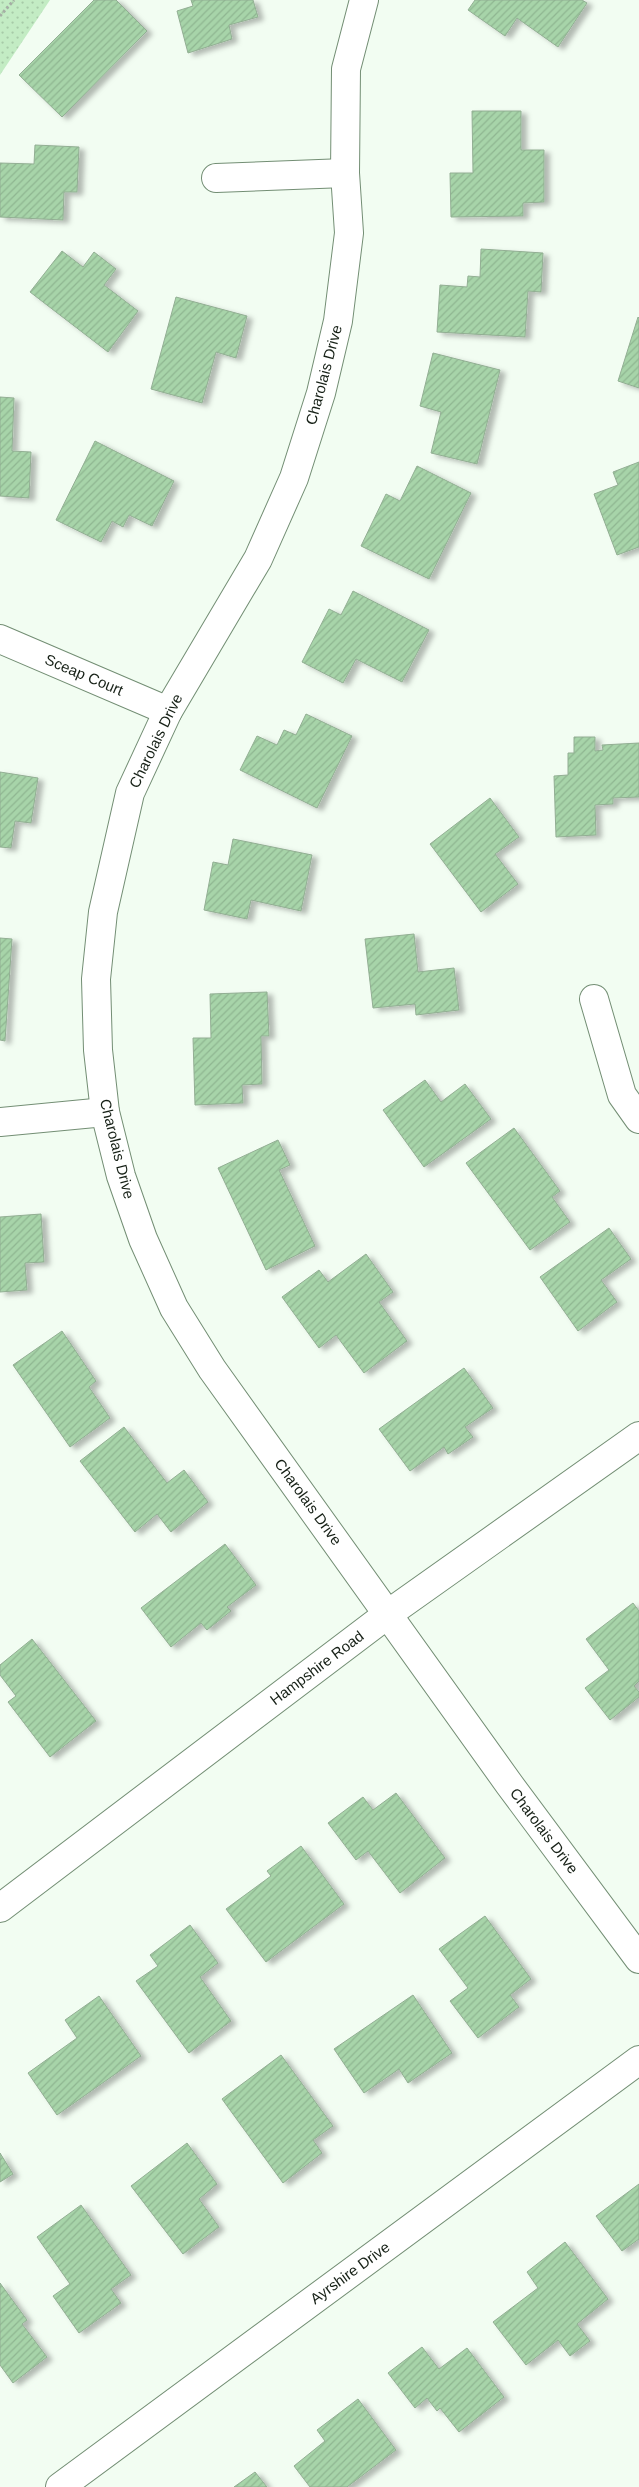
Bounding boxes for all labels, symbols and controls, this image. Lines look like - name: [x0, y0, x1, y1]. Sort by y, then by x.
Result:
- street label: Charolais Drive: [302, 323, 345, 427]
- street label: Sceap Court: [42, 650, 127, 699]
- street label: Charolais Drive: [125, 691, 186, 791]
- street label: Charolais Drive: [97, 1097, 138, 1201]
- street label: Charolais Drive: [271, 1455, 345, 1548]
- street label: Hampshire Road: [267, 1627, 367, 1708]
- street label: Charolais Drive: [507, 1785, 582, 1877]
- street label: Ayrshire Drive: [307, 2238, 393, 2307]

